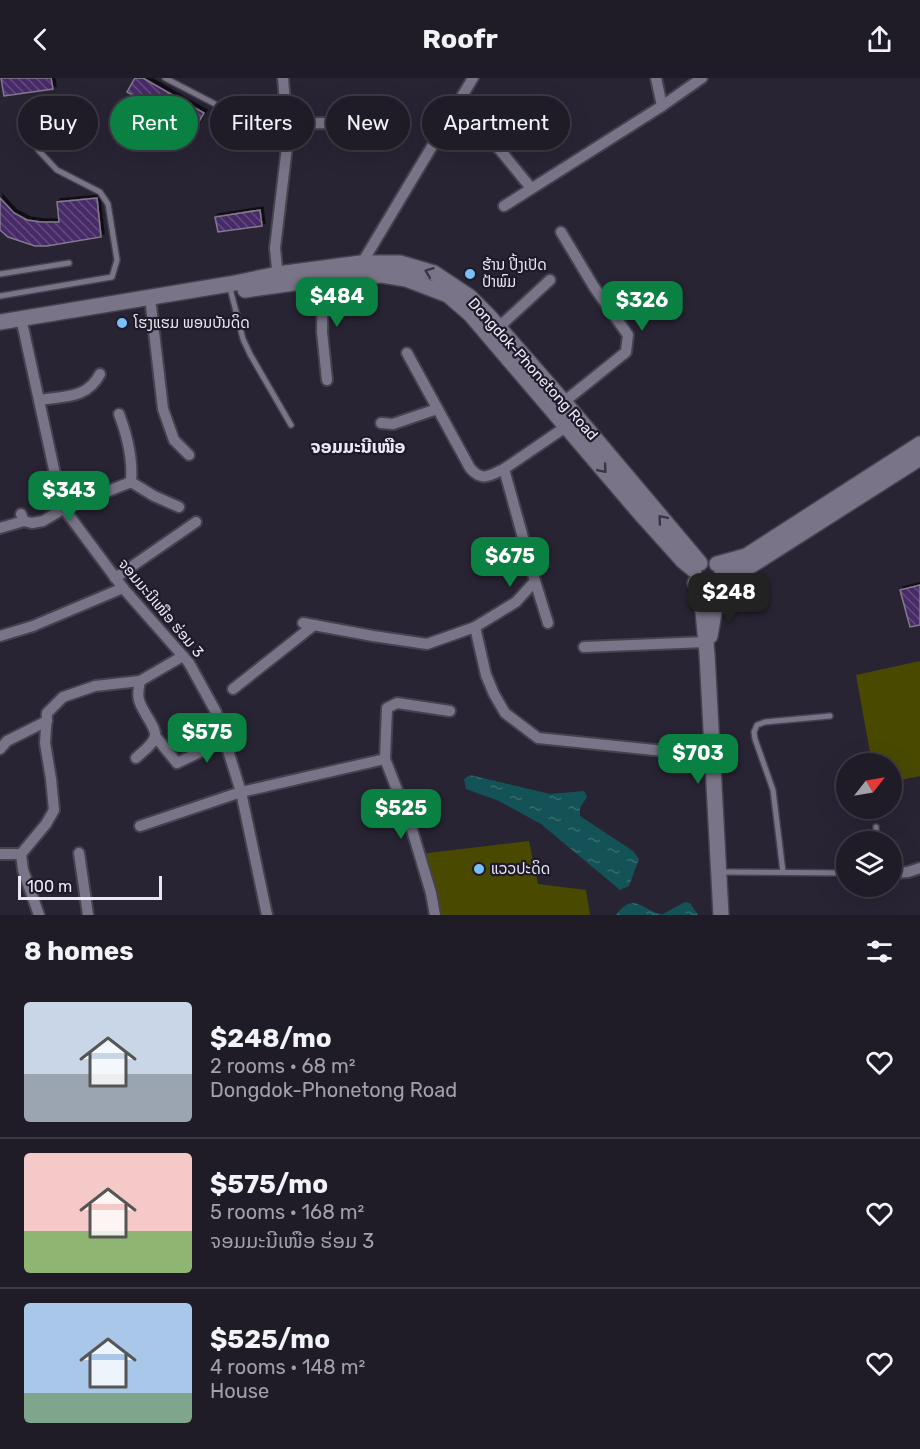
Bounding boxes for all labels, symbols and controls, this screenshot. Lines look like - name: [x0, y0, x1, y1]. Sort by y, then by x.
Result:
- icon: back: [24, 23, 57, 56]
- text: Roofr: [422, 23, 498, 55]
- icon: share: [863, 23, 896, 56]
- chip: Buy: [18, 96, 98, 150]
- chip: Rent: [110, 96, 198, 150]
- chip: Filters: [210, 96, 314, 150]
- chip: New: [326, 96, 410, 150]
- chip: Apartment: [422, 96, 570, 150]
- place label: ຮ້ານ ປີ້ງເປັດ ປ້າພົມ: [482, 253, 547, 291]
- one-way arrow: [424, 267, 435, 279]
- marker: ຮ້ານ ປີ້ງເປັດ ປ້າພົມ: [463, 267, 477, 281]
- pin: $484: [301, 277, 373, 328]
- pin: $326: [606, 281, 678, 332]
- text: $484: [310, 284, 364, 308]
- text: $326: [616, 288, 668, 312]
- street label: Dongdok-Phonetong Road: [464, 294, 602, 444]
- place label: ໂຮງແຮມ ພອນບັນດິດ: [133, 314, 250, 332]
- marker: ໂຮງແຮມ ພອນບັນດິດ: [115, 316, 129, 330]
- district label: ຈອມມະນີເໜືອ: [310, 436, 406, 458]
- one-way arrow: [595, 462, 606, 473]
- pin: $343: [33, 471, 105, 522]
- text: $343: [42, 478, 96, 502]
- one-way arrow: [658, 515, 669, 526]
- pin: $675: [474, 537, 546, 588]
- text: $675: [485, 544, 535, 568]
- street label: ຈອມມະນີເໜືອ ຮ່ອມ 3: [115, 555, 207, 661]
- pin: $248: [693, 573, 765, 624]
- text: $248: [702, 580, 756, 604]
- pin: $575: [171, 713, 243, 764]
- text: $575: [182, 720, 232, 744]
- pin: $703: [662, 734, 734, 785]
- text: $703: [672, 741, 724, 765]
- north arrow: [836, 753, 902, 819]
- map controls: [836, 753, 902, 897]
- pin: $525: [365, 789, 437, 840]
- text: $525: [375, 796, 427, 820]
- button: layers: [836, 831, 902, 897]
- place label: ແວວປະດິດ: [491, 860, 550, 878]
- marker: ແວວປະດິດ: [472, 862, 486, 876]
- scale bar: [18, 873, 162, 900]
- text: 100 m: [27, 877, 72, 896]
- icon: filters: [863, 935, 896, 968]
- text: 8 homes: [24, 936, 134, 967]
- text: $248/mo: [210, 1023, 332, 1054]
- icon: home: [72, 1026, 144, 1098]
- icon: heart: [863, 1046, 896, 1079]
- text: 2 rooms · 68 m²: [210, 1054, 356, 1078]
- text: Dongdok-Phonetong Road: [210, 1078, 457, 1102]
- text: $575/mo: [210, 1169, 328, 1200]
- icon: home: [72, 1177, 144, 1249]
- icon: heart: [863, 1197, 896, 1230]
- text: 5 rooms · 168 m²: [210, 1200, 364, 1224]
- text: ຈອມມະນີເໜືອ ຮ່ອມ 3: [210, 1229, 374, 1253]
- text: $525/mo: [210, 1324, 330, 1355]
- icon: home: [72, 1327, 144, 1399]
- icon: heart: [863, 1347, 896, 1380]
- text: 4 rooms · 148 m²: [210, 1355, 365, 1379]
- text: House: [210, 1379, 269, 1403]

